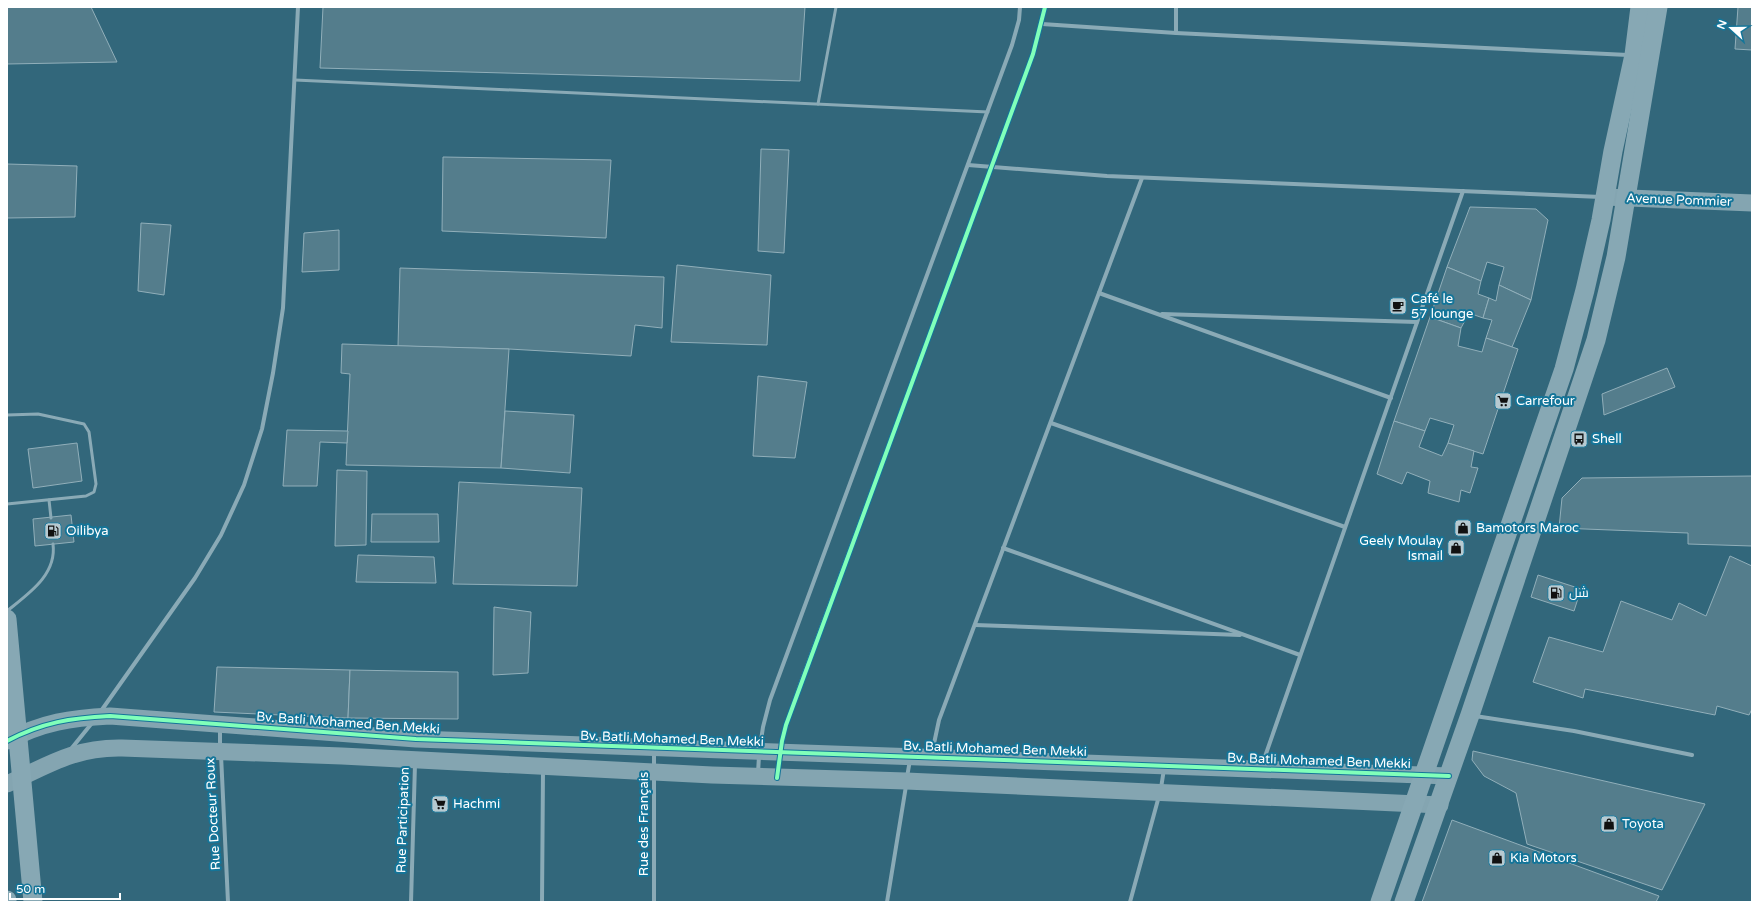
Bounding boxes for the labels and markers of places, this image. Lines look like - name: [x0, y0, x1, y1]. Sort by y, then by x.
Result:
- place label: Café le 57 lounge: [1411, 291, 1473, 322]
- cafe icon: Café le 57 lounge: [1388, 296, 1408, 316]
- supermarket icon: Carrefour: [1493, 391, 1513, 411]
- place label: Carrefour: [1516, 393, 1575, 409]
- bus stop icon: Shell: [1569, 429, 1589, 449]
- place label: Shell: [1592, 431, 1622, 447]
- shop icon: Bamotors Maroc: [1453, 518, 1473, 538]
- place label: Bamotors Maroc: [1476, 520, 1579, 536]
- fuel station icon: Oilibya: [43, 521, 63, 541]
- place label: Oilibya: [66, 523, 108, 539]
- place label: Geely Moulay Ismail: [1359, 533, 1443, 564]
- shop icon: Geely Moulay Ismail: [1446, 538, 1466, 558]
- fuel station icon: شل: [1546, 583, 1566, 603]
- place label: شل: [1569, 585, 1589, 601]
- supermarket icon: Hachmi: [430, 794, 450, 814]
- place label: Hachmi: [453, 796, 500, 812]
- shop icon: Toyota: [1599, 814, 1619, 834]
- place label: Toyota: [1622, 816, 1664, 832]
- shop icon: Kia Motors: [1487, 848, 1507, 868]
- place label: Kia Motors: [1510, 850, 1577, 866]

